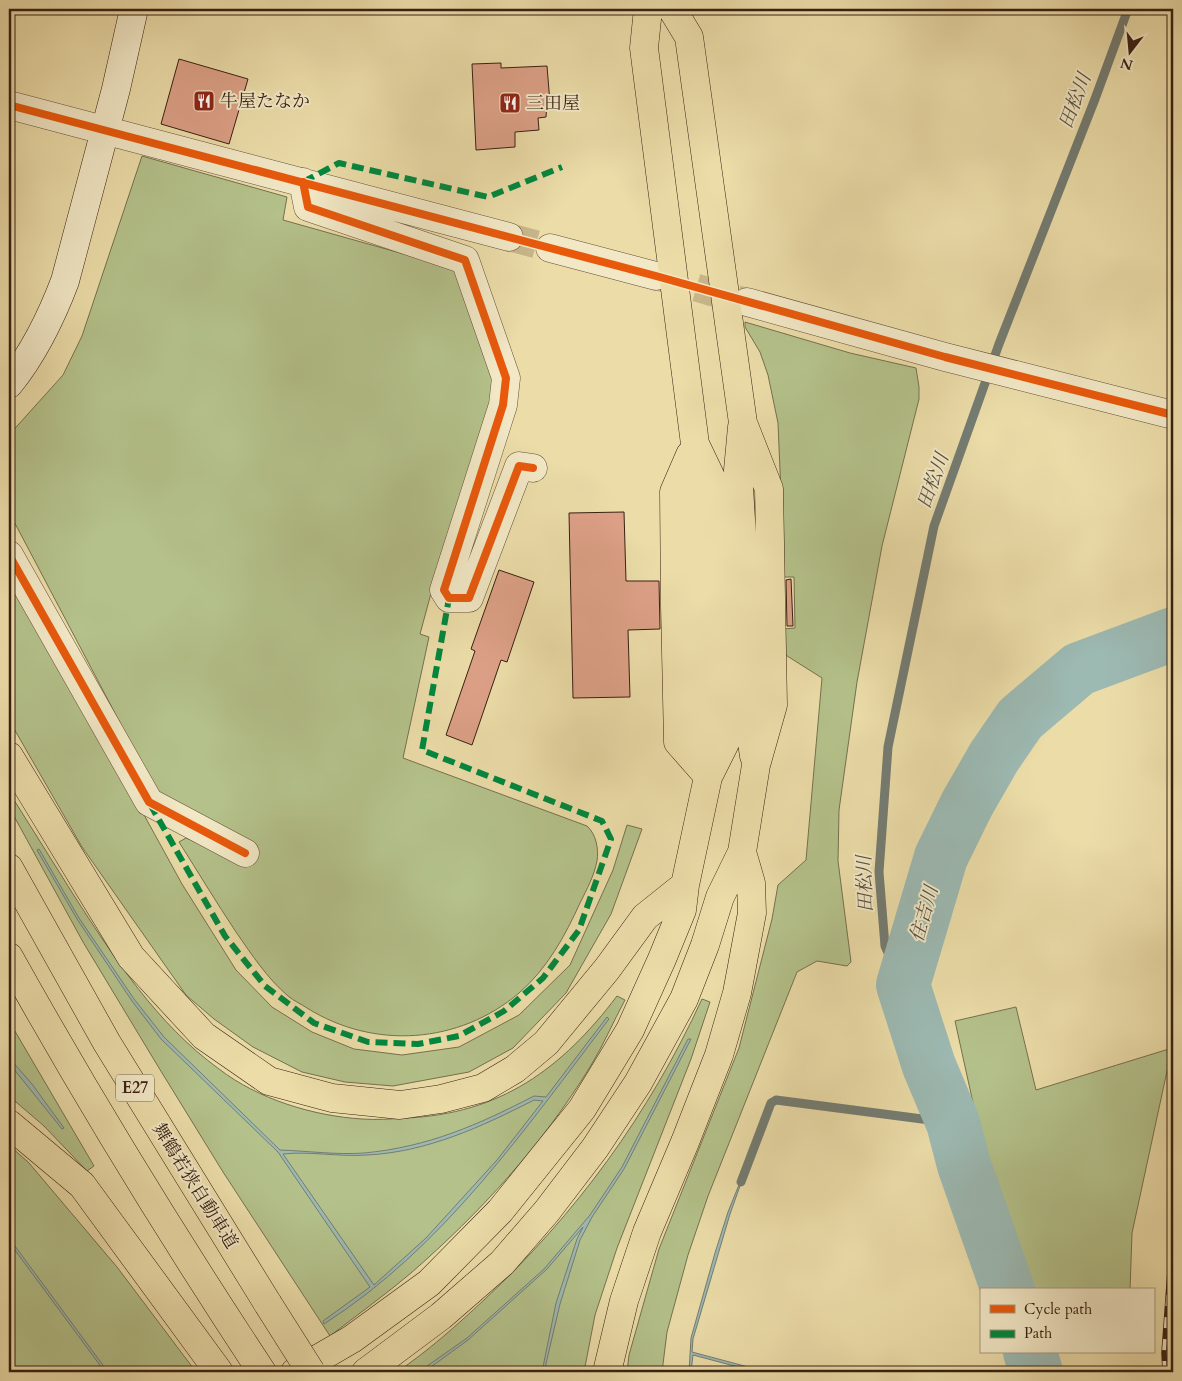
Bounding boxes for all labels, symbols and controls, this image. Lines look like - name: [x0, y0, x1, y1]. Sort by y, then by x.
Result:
- north arrow: [1104, 28, 1154, 78]
- text: N: [1118, 53, 1135, 75]
- water label: 田松川: [1053, 68, 1098, 132]
- restaurant icon: 牛屋たなか: [192, 89, 216, 113]
- place label: 牛屋たなか: [220, 89, 310, 114]
- restaurant icon: 三田屋: [498, 91, 522, 115]
- place label: 三田屋: [526, 91, 580, 116]
- water label: 田松川: [911, 448, 956, 512]
- water label: 田松川: [851, 853, 879, 913]
- water label: 住吉川: [904, 881, 945, 945]
- road number: E27: [116, 1074, 154, 1102]
- street label: 舞鶴若狭自動車道: [146, 1118, 244, 1254]
- legend: [980, 1288, 1154, 1354]
- text: Cycle path: [1024, 1299, 1093, 1319]
- text: Path: [1024, 1323, 1053, 1343]

